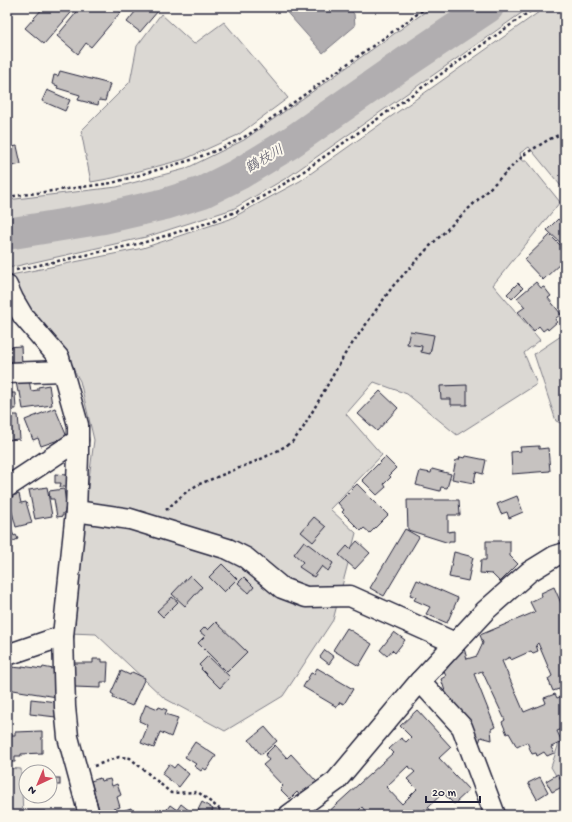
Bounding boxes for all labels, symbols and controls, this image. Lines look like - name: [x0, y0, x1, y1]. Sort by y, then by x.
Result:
- water label: 鶴枝川: [242, 141, 288, 178]
- north arrow: [18, 764, 58, 804]
- scale bar: [426, 778, 480, 804]
- text: N: [26, 783, 39, 797]
- text: 20 m: [432, 787, 457, 801]

